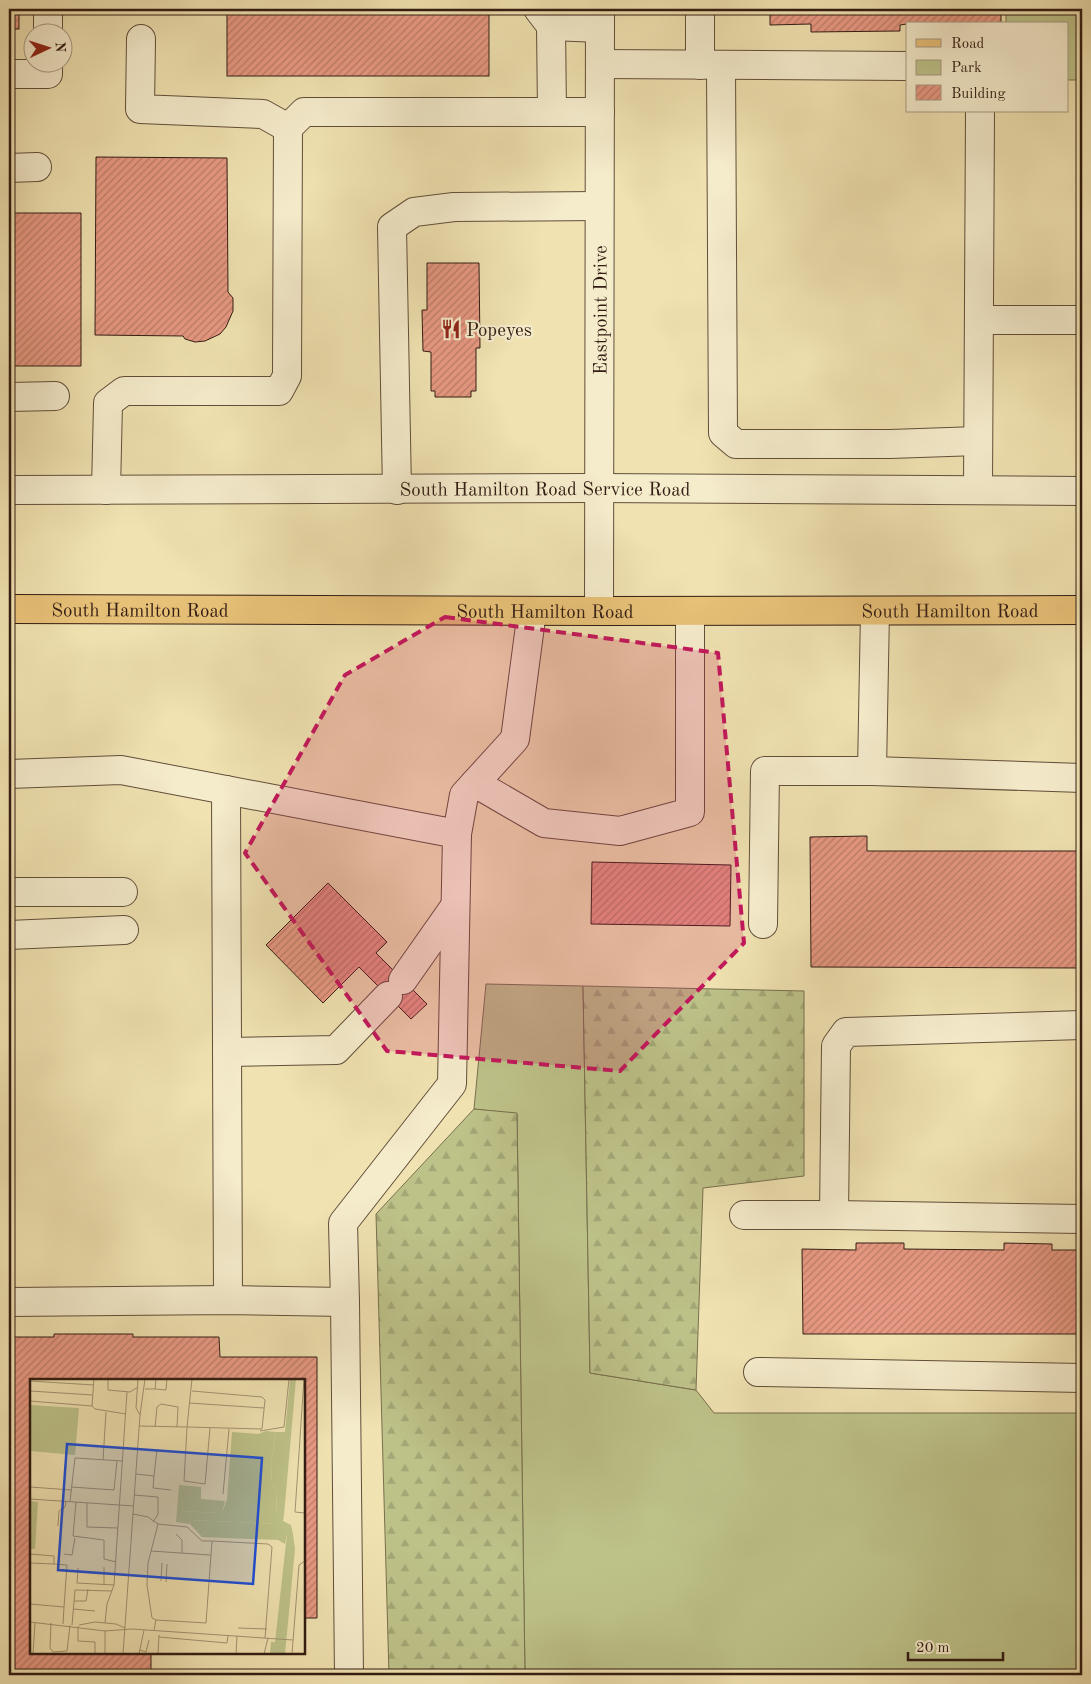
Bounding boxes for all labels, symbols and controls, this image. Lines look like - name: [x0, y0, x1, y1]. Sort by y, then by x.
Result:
- north arrow: [22, 22, 72, 72]
- legend: [906, 22, 1068, 112]
- text: Road: [951, 37, 985, 52]
- text: N: [53, 41, 67, 53]
- text: Park: [951, 61, 982, 76]
- text: Building: [951, 87, 1006, 102]
- street label: Eastpoint Drive: [592, 245, 612, 375]
- restaurant icon: Popeyes: [440, 318, 462, 340]
- place label: Popeyes: [466, 322, 532, 341]
- street label: South Hamilton Road Service Road: [399, 481, 691, 501]
- street label: South Hamilton Road: [51, 602, 229, 622]
- street label: South Hamilton Road: [861, 603, 1039, 622]
- street label: South Hamilton Road: [456, 604, 634, 623]
- inset map: [30, 1379, 305, 1654]
- scale bar: [908, 1629, 1004, 1661]
- text: 20 m: [916, 1641, 950, 1656]

